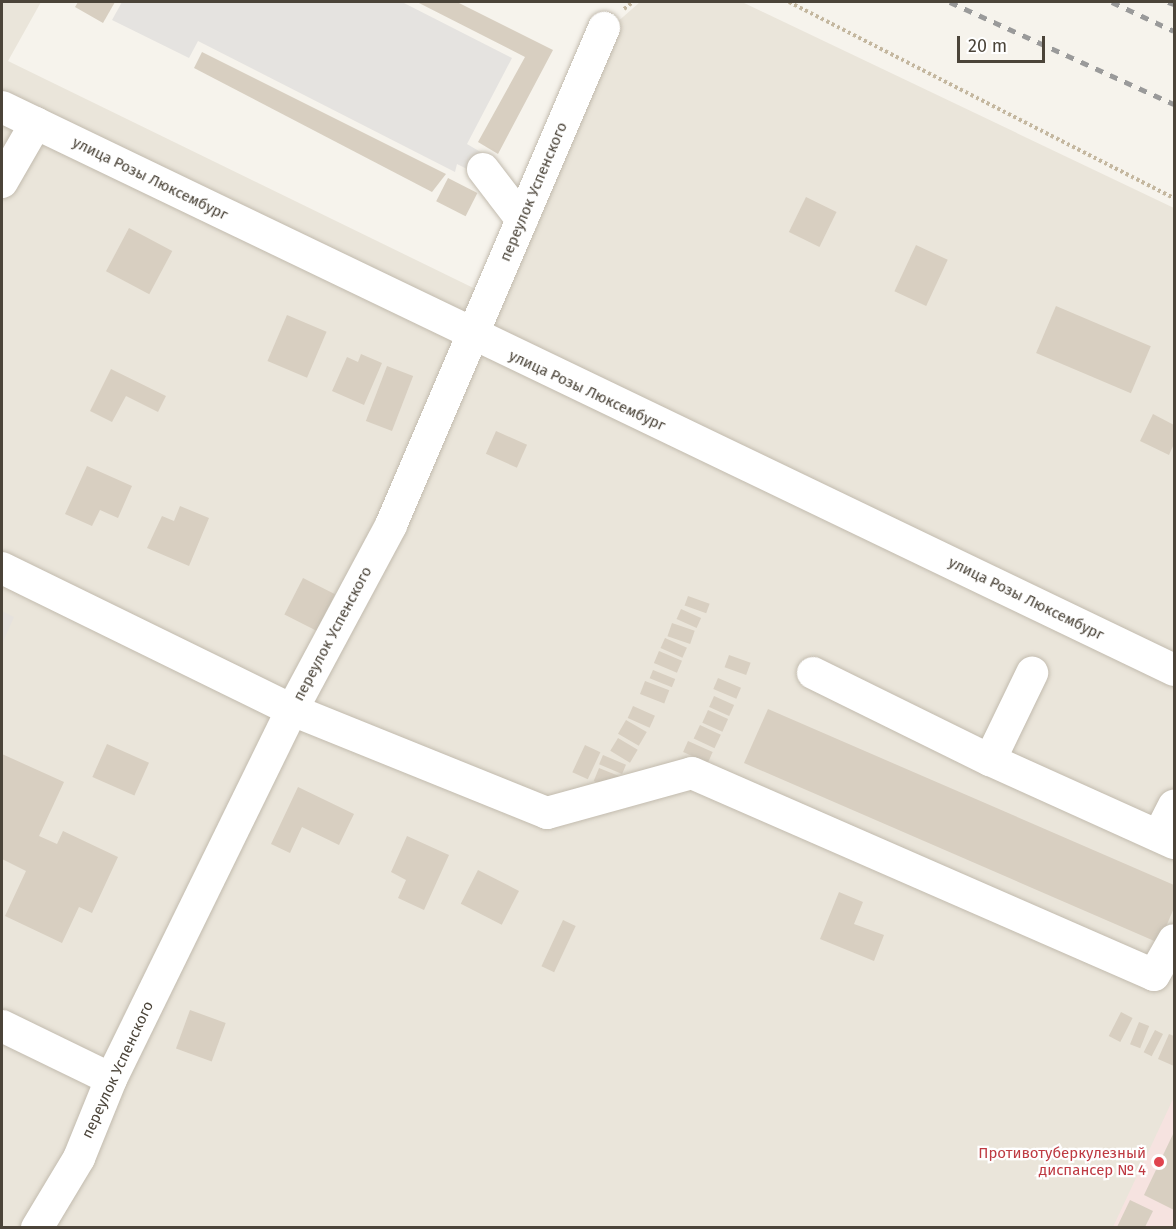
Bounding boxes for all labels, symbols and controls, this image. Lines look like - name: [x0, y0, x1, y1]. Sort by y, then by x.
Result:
- scale bar: [960, 24, 1048, 62]
- text: 20 m: [968, 35, 1007, 57]
- street label: переулок Успенского: [497, 120, 571, 264]
- street label: улица Розы Люксембург: [69, 134, 231, 224]
- street label: улица Розы Люксембург: [506, 347, 668, 435]
- street label: улица Розы Люксембург: [945, 554, 1107, 644]
- street label: переулок Успенского: [290, 564, 376, 704]
- street label: переулок Успенского: [78, 998, 158, 1142]
- place label: Противотуберкулезный диспансер № 4: [978, 1144, 1146, 1179]
- marker: Противотуберкулезный диспансер № 4: [1150, 1153, 1168, 1171]

